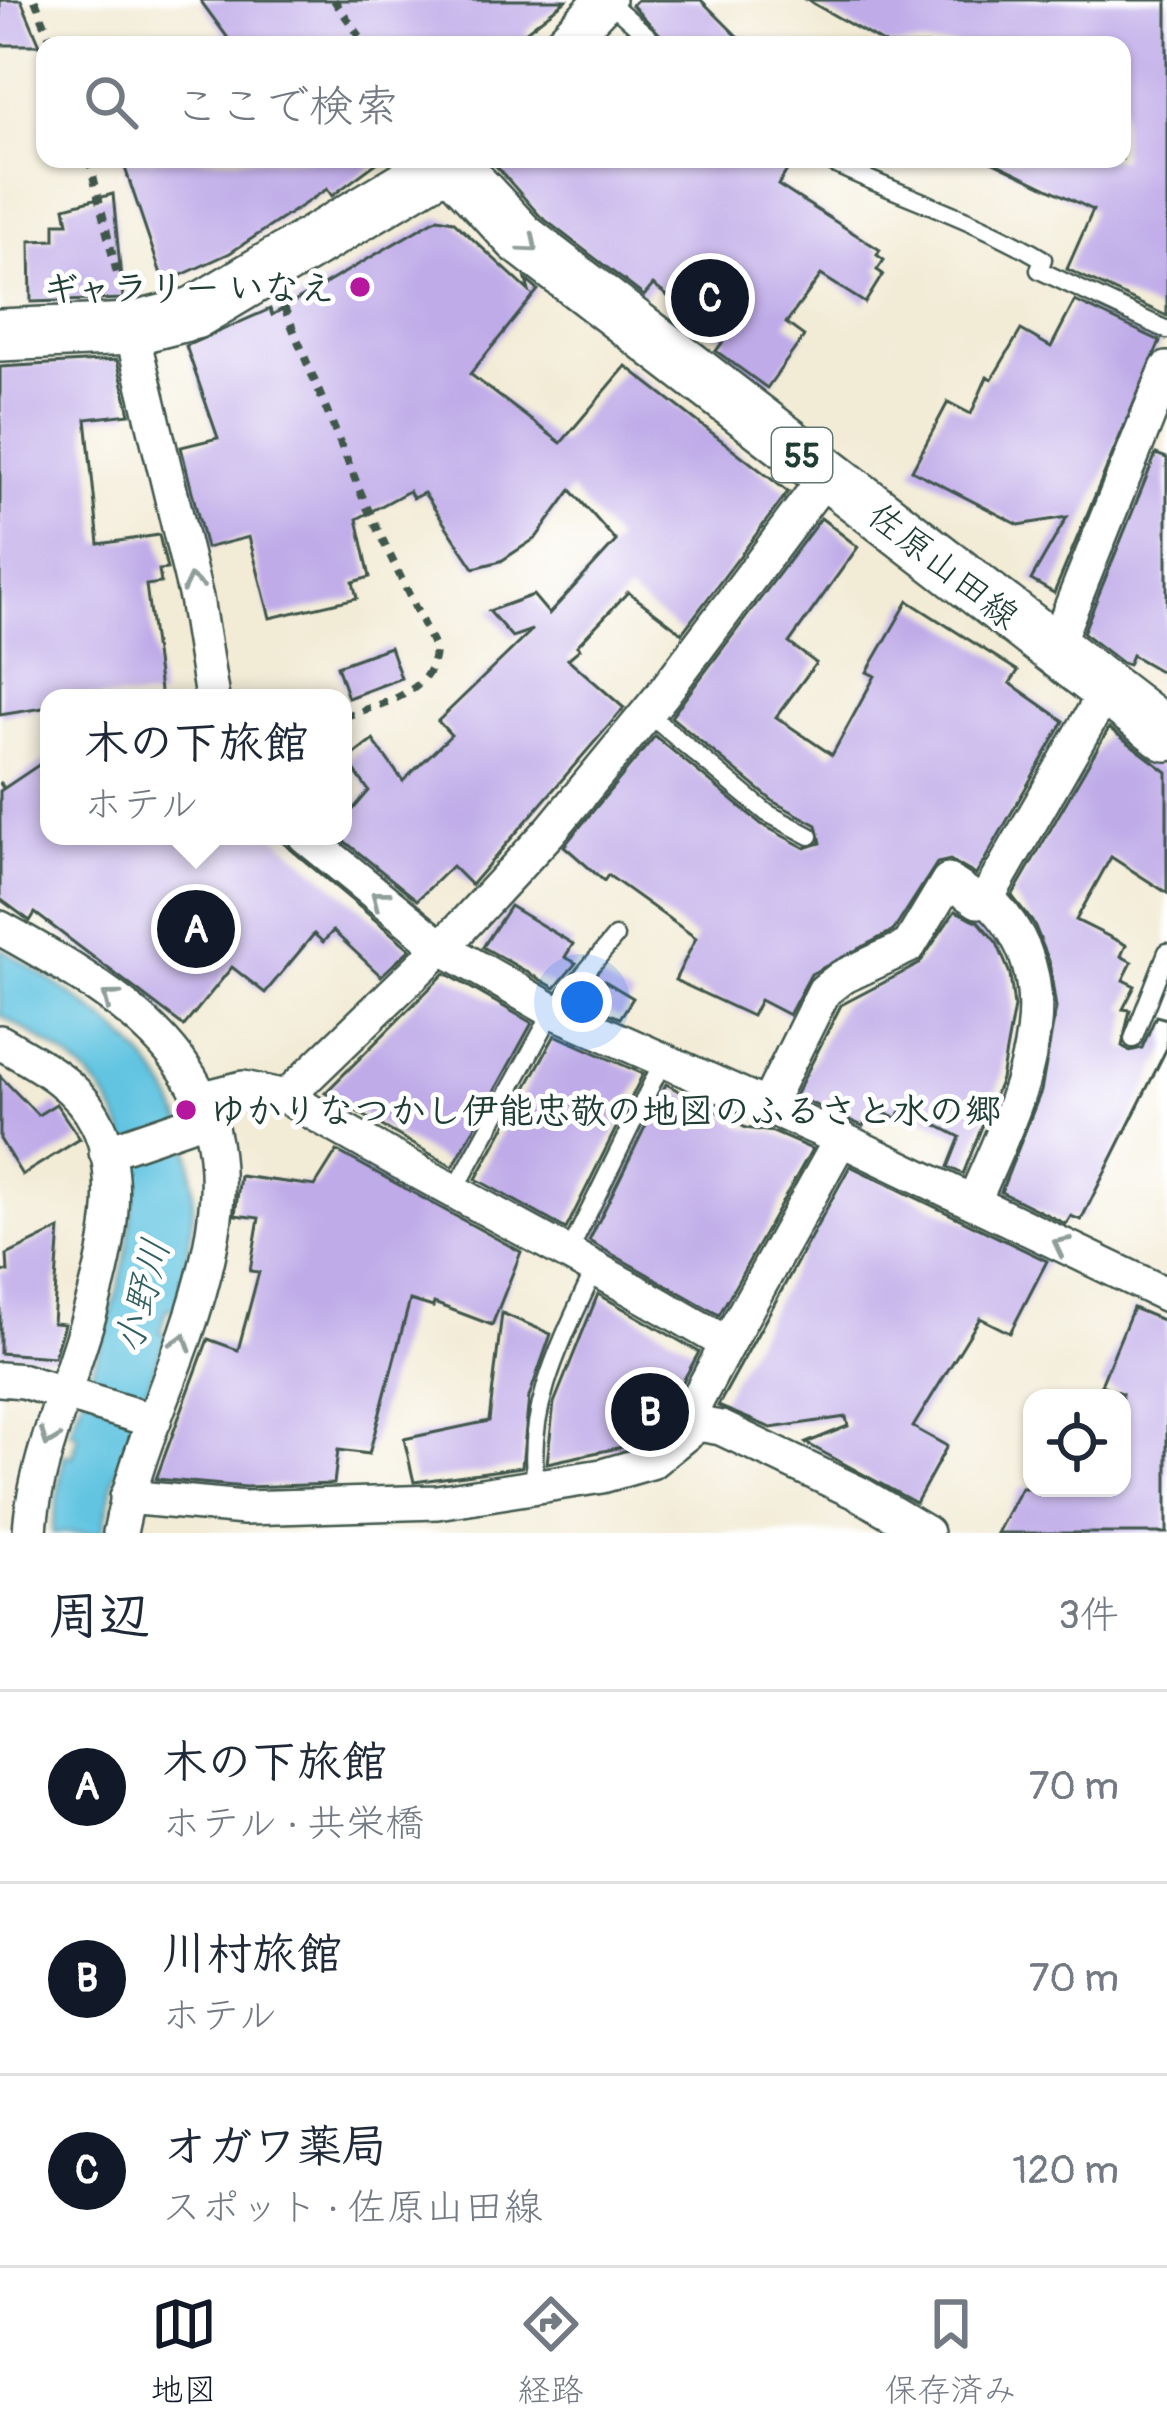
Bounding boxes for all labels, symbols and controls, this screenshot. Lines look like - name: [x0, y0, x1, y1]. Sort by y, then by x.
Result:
- search box: [36, 36, 1131, 168]
- icon: search: [78, 69, 144, 135]
- text: ここで検索: [174, 79, 399, 135]
- one-way arrow: [516, 231, 538, 253]
- pin: C: [671, 253, 749, 343]
- place label: ギャラリー いなえ: [42, 266, 336, 311]
- marker: ギャラリー いなえ: [347, 274, 373, 300]
- road number: 55: [772, 428, 832, 482]
- street label: 佐原山田線: [858, 493, 1028, 639]
- one-way arrow: [181, 573, 206, 593]
- popup: [40, 689, 352, 845]
- text: 木の下旅館: [83, 716, 309, 772]
- text: ホテル: [83, 780, 199, 829]
- pin: A: [157, 884, 235, 974]
- one-way arrow: [371, 891, 393, 912]
- your location: [552, 972, 612, 1032]
- one-way arrow: [102, 991, 124, 1012]
- place label: ゆかりなつかし伊能忠敬の地図のふるさと水の郷: [210, 1089, 1001, 1134]
- marker: ゆかりなつかし伊能忠敬の地図のふるさと水の郷: [173, 1097, 199, 1123]
- water label: 小野川: [104, 1234, 181, 1359]
- one-way arrow: [1052, 1236, 1074, 1259]
- one-way arrow: [168, 1333, 193, 1354]
- pin: B: [611, 1367, 689, 1457]
- map controls: [1023, 1389, 1131, 1497]
- button: locate: [1023, 1389, 1131, 1497]
- one-way arrow: [39, 1426, 64, 1447]
- text: 周辺: [48, 1585, 150, 1649]
- text: 3件: [1058, 1591, 1119, 1640]
- text: 木の下旅館: [162, 1735, 387, 1791]
- text: A: [74, 1762, 100, 1811]
- text: 70 m: [1029, 1762, 1119, 1811]
- text: ホテル · 共栄橋: [162, 1799, 424, 1848]
- text: 川村旅館: [162, 1927, 342, 1983]
- text: B: [76, 1954, 98, 2003]
- text: 70 m: [1029, 1954, 1119, 2003]
- text: ホテル: [162, 1991, 277, 2040]
- text: オガワ薬局: [162, 2119, 387, 2175]
- text: C: [75, 2146, 99, 2195]
- text: 120 m: [1012, 2146, 1119, 2195]
- text: スポット · 佐原山田線: [162, 2183, 543, 2232]
- tab: 地図: [151, 2291, 217, 2411]
- tab: 経路: [518, 2291, 584, 2411]
- tab: 保存済み: [885, 2291, 1017, 2411]

